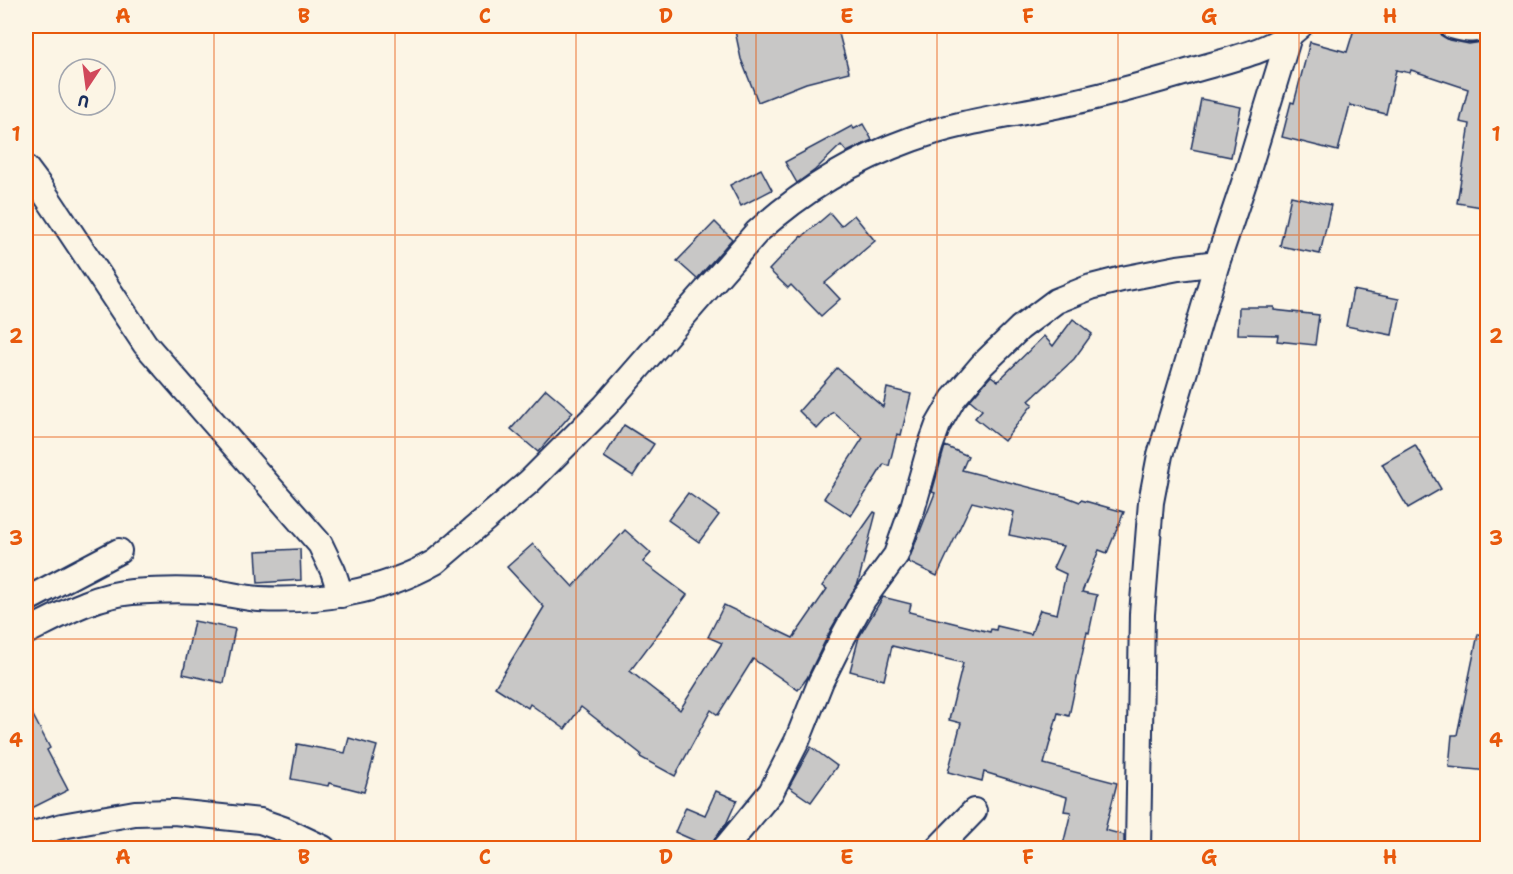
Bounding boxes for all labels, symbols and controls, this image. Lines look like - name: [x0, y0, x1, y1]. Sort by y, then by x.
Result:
- text: A: [115, 3, 131, 29]
- text: B: [298, 3, 310, 29]
- text: C: [479, 3, 491, 29]
- text: D: [659, 3, 673, 29]
- text: E: [840, 3, 854, 29]
- text: F: [1022, 3, 1034, 29]
- text: G: [1201, 3, 1217, 29]
- text: H: [1383, 3, 1397, 29]
- north arrow: [57, 57, 117, 117]
- text: U: [76, 90, 91, 113]
- text: 1: [11, 121, 21, 147]
- text: 1: [1491, 121, 1501, 147]
- text: 2: [9, 323, 23, 349]
- text: 2: [1489, 323, 1503, 349]
- text: 3: [9, 525, 23, 551]
- text: 3: [1489, 525, 1503, 551]
- text: 4: [9, 727, 23, 753]
- text: 4: [1489, 727, 1503, 753]
- text: A: [115, 844, 131, 870]
- text: B: [298, 844, 310, 870]
- text: C: [479, 844, 491, 870]
- text: D: [659, 844, 673, 870]
- text: E: [840, 844, 854, 870]
- text: F: [1022, 844, 1034, 870]
- text: G: [1201, 844, 1217, 870]
- text: H: [1383, 844, 1397, 870]

